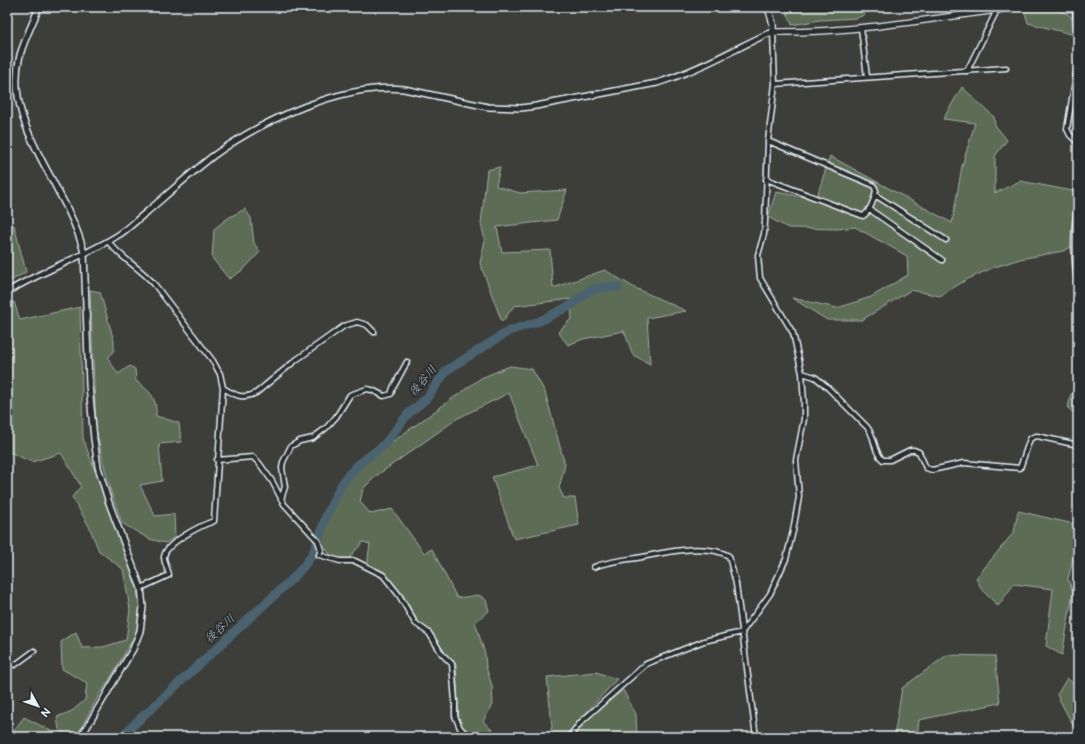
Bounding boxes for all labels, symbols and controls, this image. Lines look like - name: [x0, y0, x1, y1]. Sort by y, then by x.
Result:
- water label: 後谷川: [406, 362, 440, 400]
- water label: 後谷川: [202, 611, 238, 647]
- north arrow: [18, 686, 58, 726]
- text: N: [38, 705, 53, 719]

